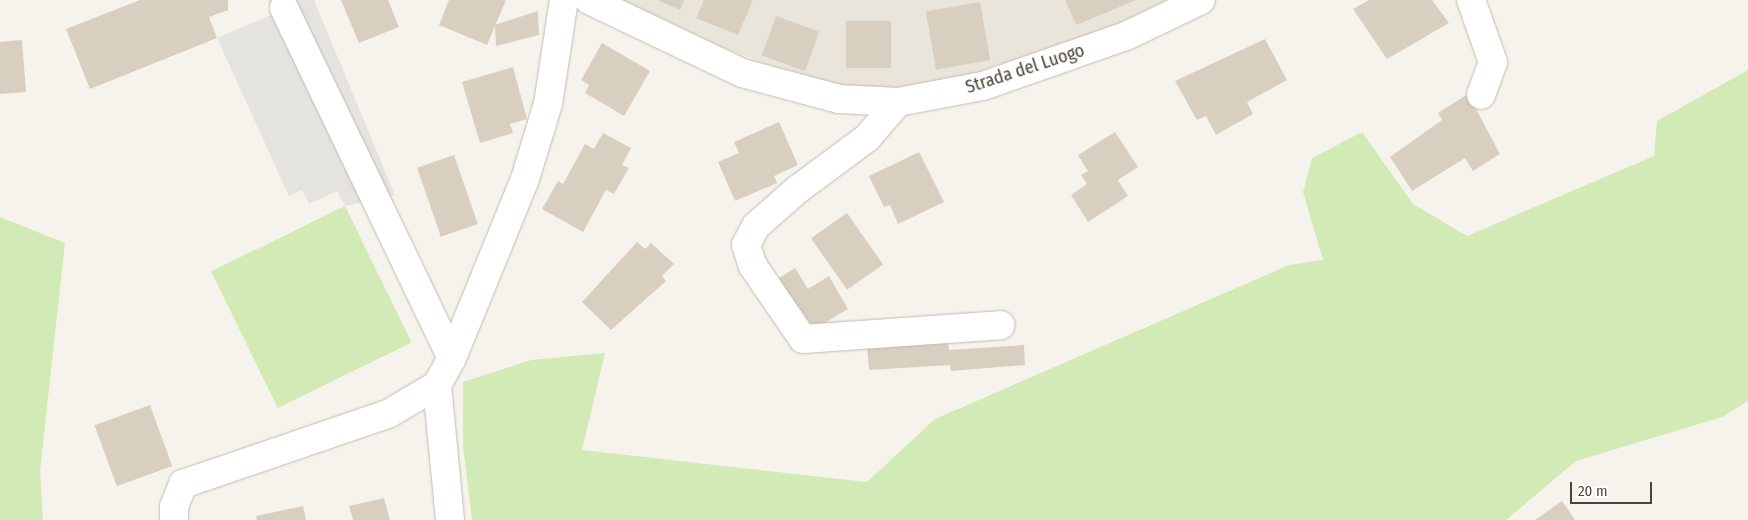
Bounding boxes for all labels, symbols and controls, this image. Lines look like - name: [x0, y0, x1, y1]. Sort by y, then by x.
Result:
- street label: Strada del Luogo: [963, 40, 1087, 98]
- scale bar: [1573, 472, 1656, 504]
- text: 20 m: [1578, 482, 1608, 500]

